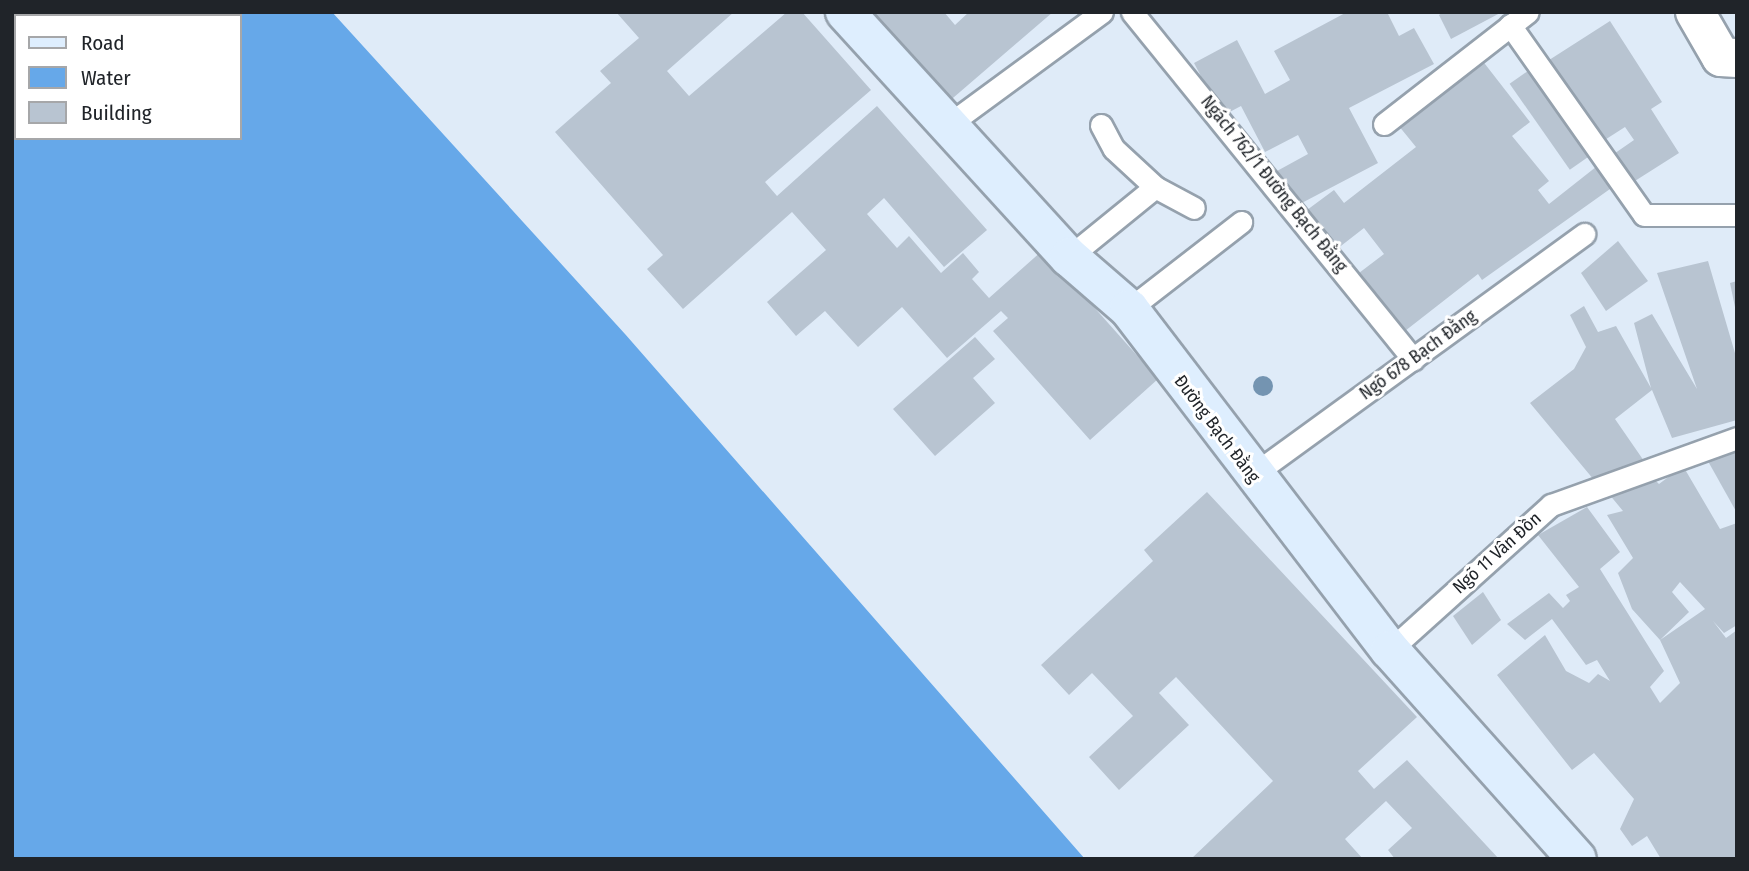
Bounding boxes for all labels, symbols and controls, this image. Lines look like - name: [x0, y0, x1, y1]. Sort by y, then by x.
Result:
- legend: [14, 14, 242, 140]
- text: Road: [81, 30, 125, 56]
- text: Water: [81, 65, 131, 91]
- street label: Ngách 762/1 Đường Bạch Đằng: [1196, 91, 1352, 277]
- text: Building: [81, 100, 152, 126]
- street label: Ngõ 678 Bạch Đằng: [1355, 305, 1481, 405]
- street label: Đường Bạch Đằng: [1169, 371, 1265, 487]
- street label: Ngõ 11 Vân Đồn: [1448, 508, 1546, 598]

